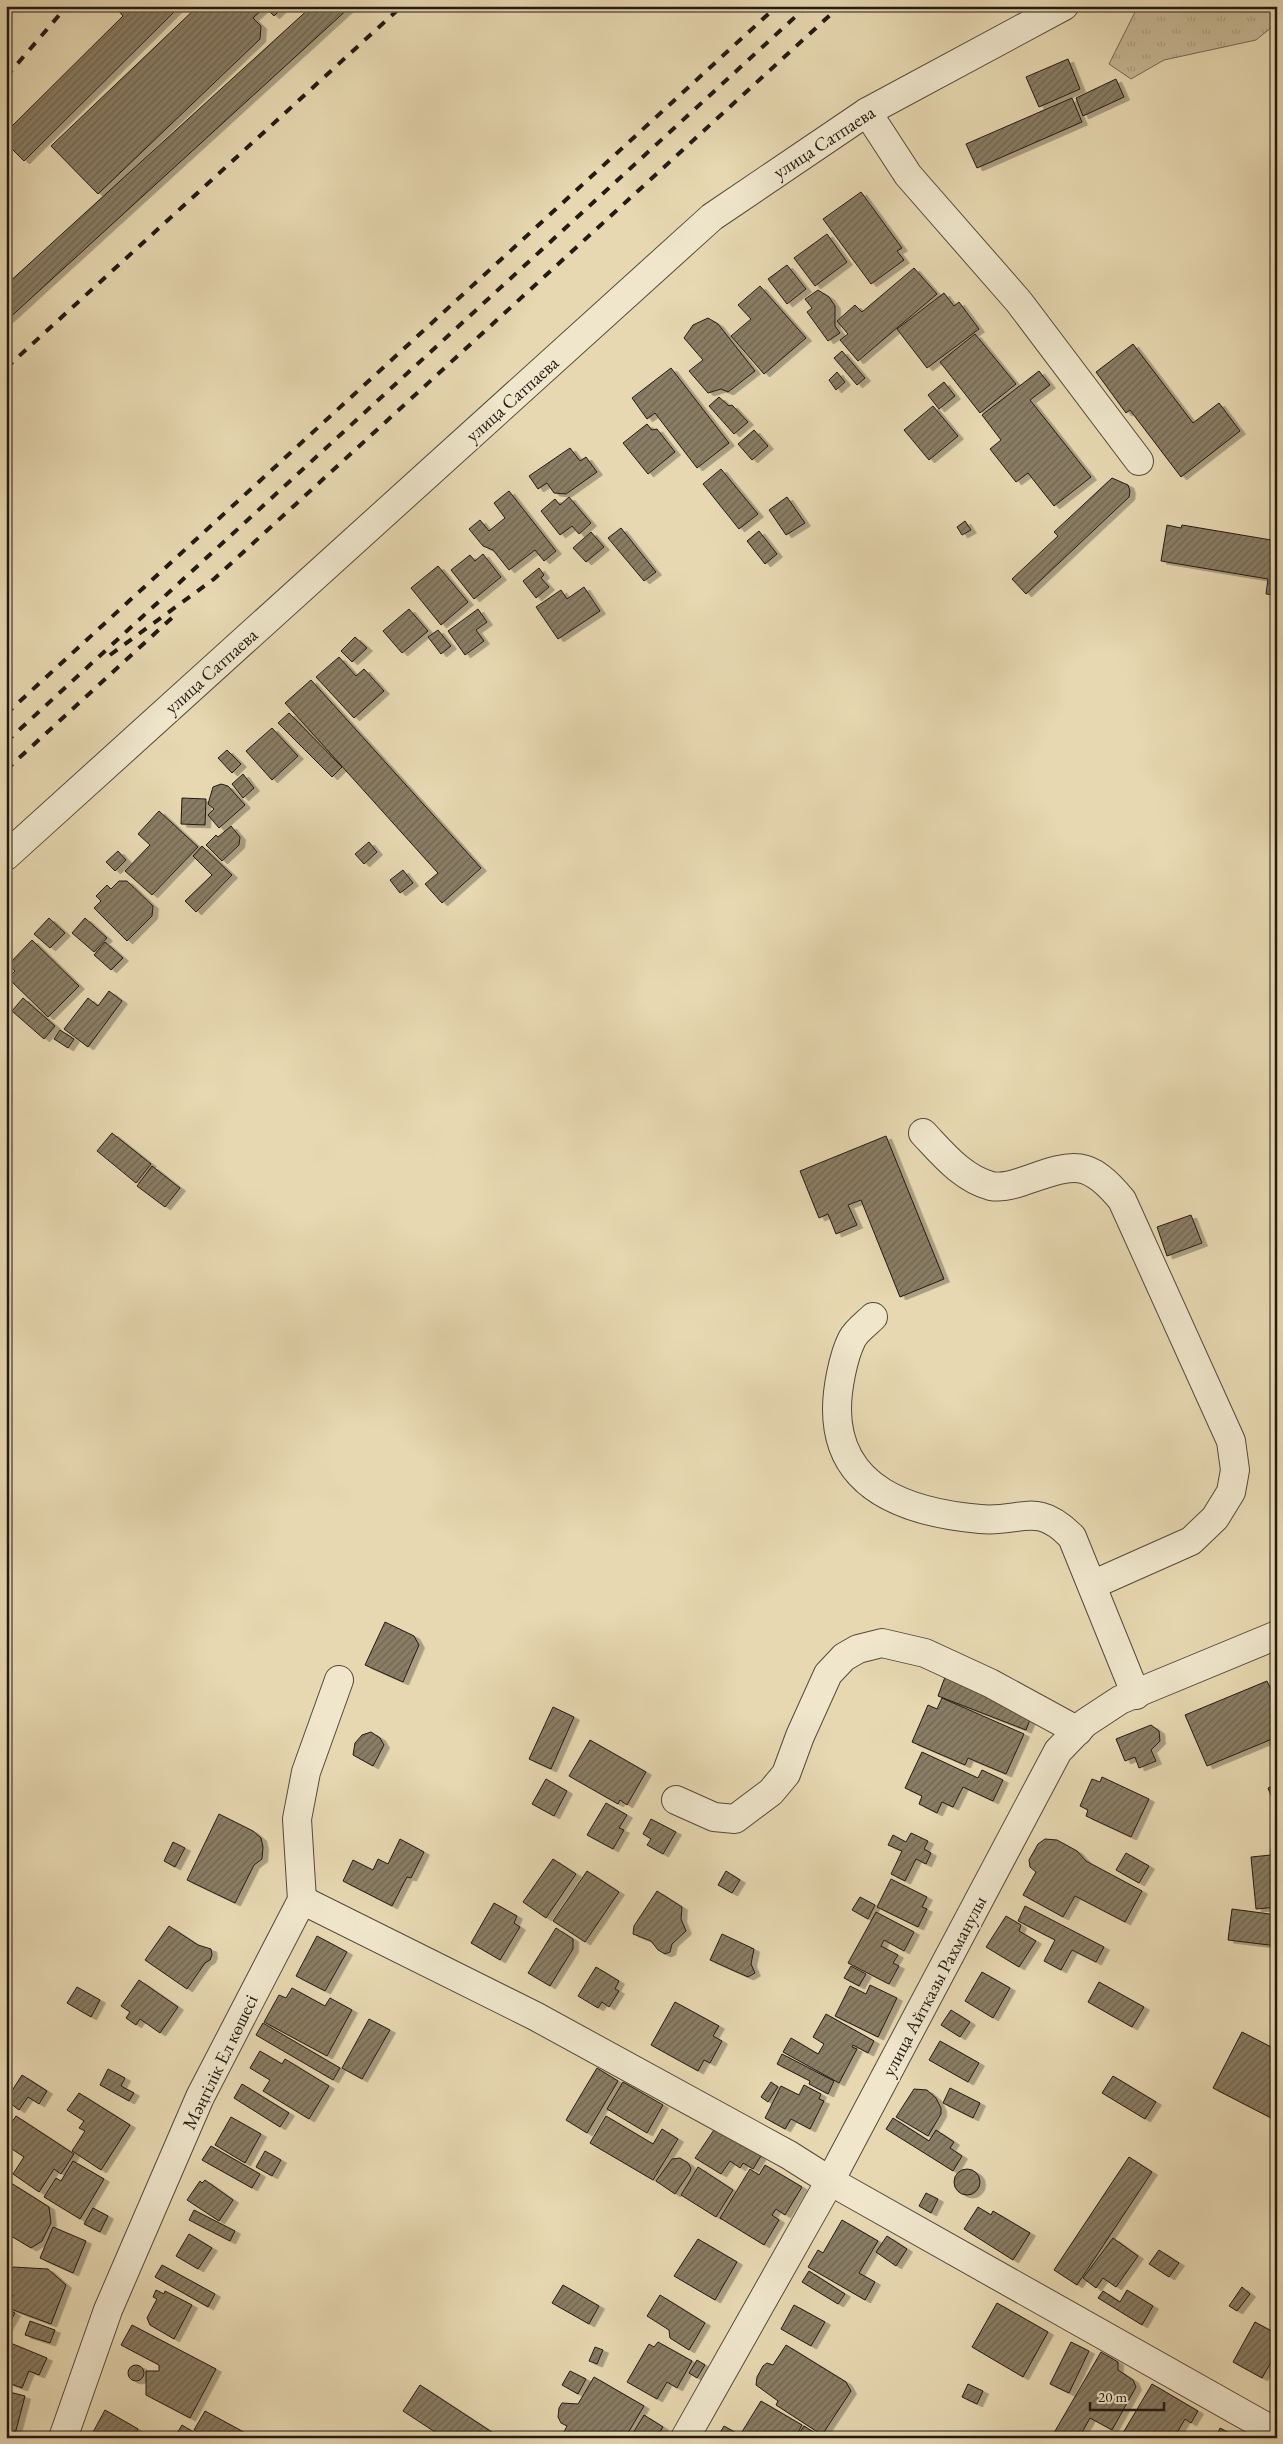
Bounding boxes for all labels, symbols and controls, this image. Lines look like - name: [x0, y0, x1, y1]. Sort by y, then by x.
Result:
- street label: улица Сатпаева: [768, 99, 880, 184]
- street label: улица Сатпаева: [460, 350, 564, 448]
- street label: улица Сатпаева: [159, 622, 263, 720]
- street label: улица Айтказы Рахманулы: [876, 1891, 992, 2081]
- street label: Мәңгілік Ел көшесі: [176, 1990, 264, 2134]
- scale bar: [1090, 2379, 1164, 2411]
- text: 20 m: [1098, 2387, 1127, 2406]

